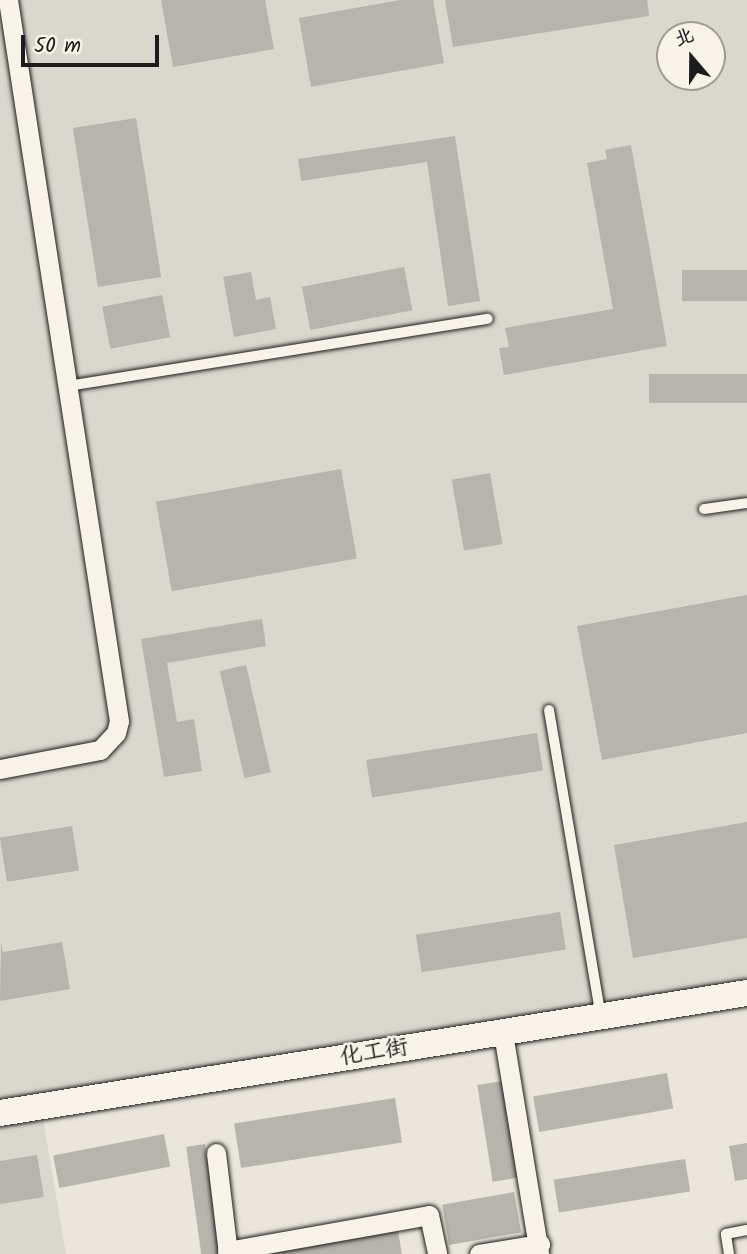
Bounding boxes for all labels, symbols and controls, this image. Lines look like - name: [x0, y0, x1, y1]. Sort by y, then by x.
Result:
- scale bar: [24, 21, 163, 65]
- north arrow: [656, 21, 726, 91]
- text: 北: [670, 21, 699, 55]
- text: 50 m: [34, 30, 81, 63]
- street label: 化工街: [338, 1034, 410, 1072]

